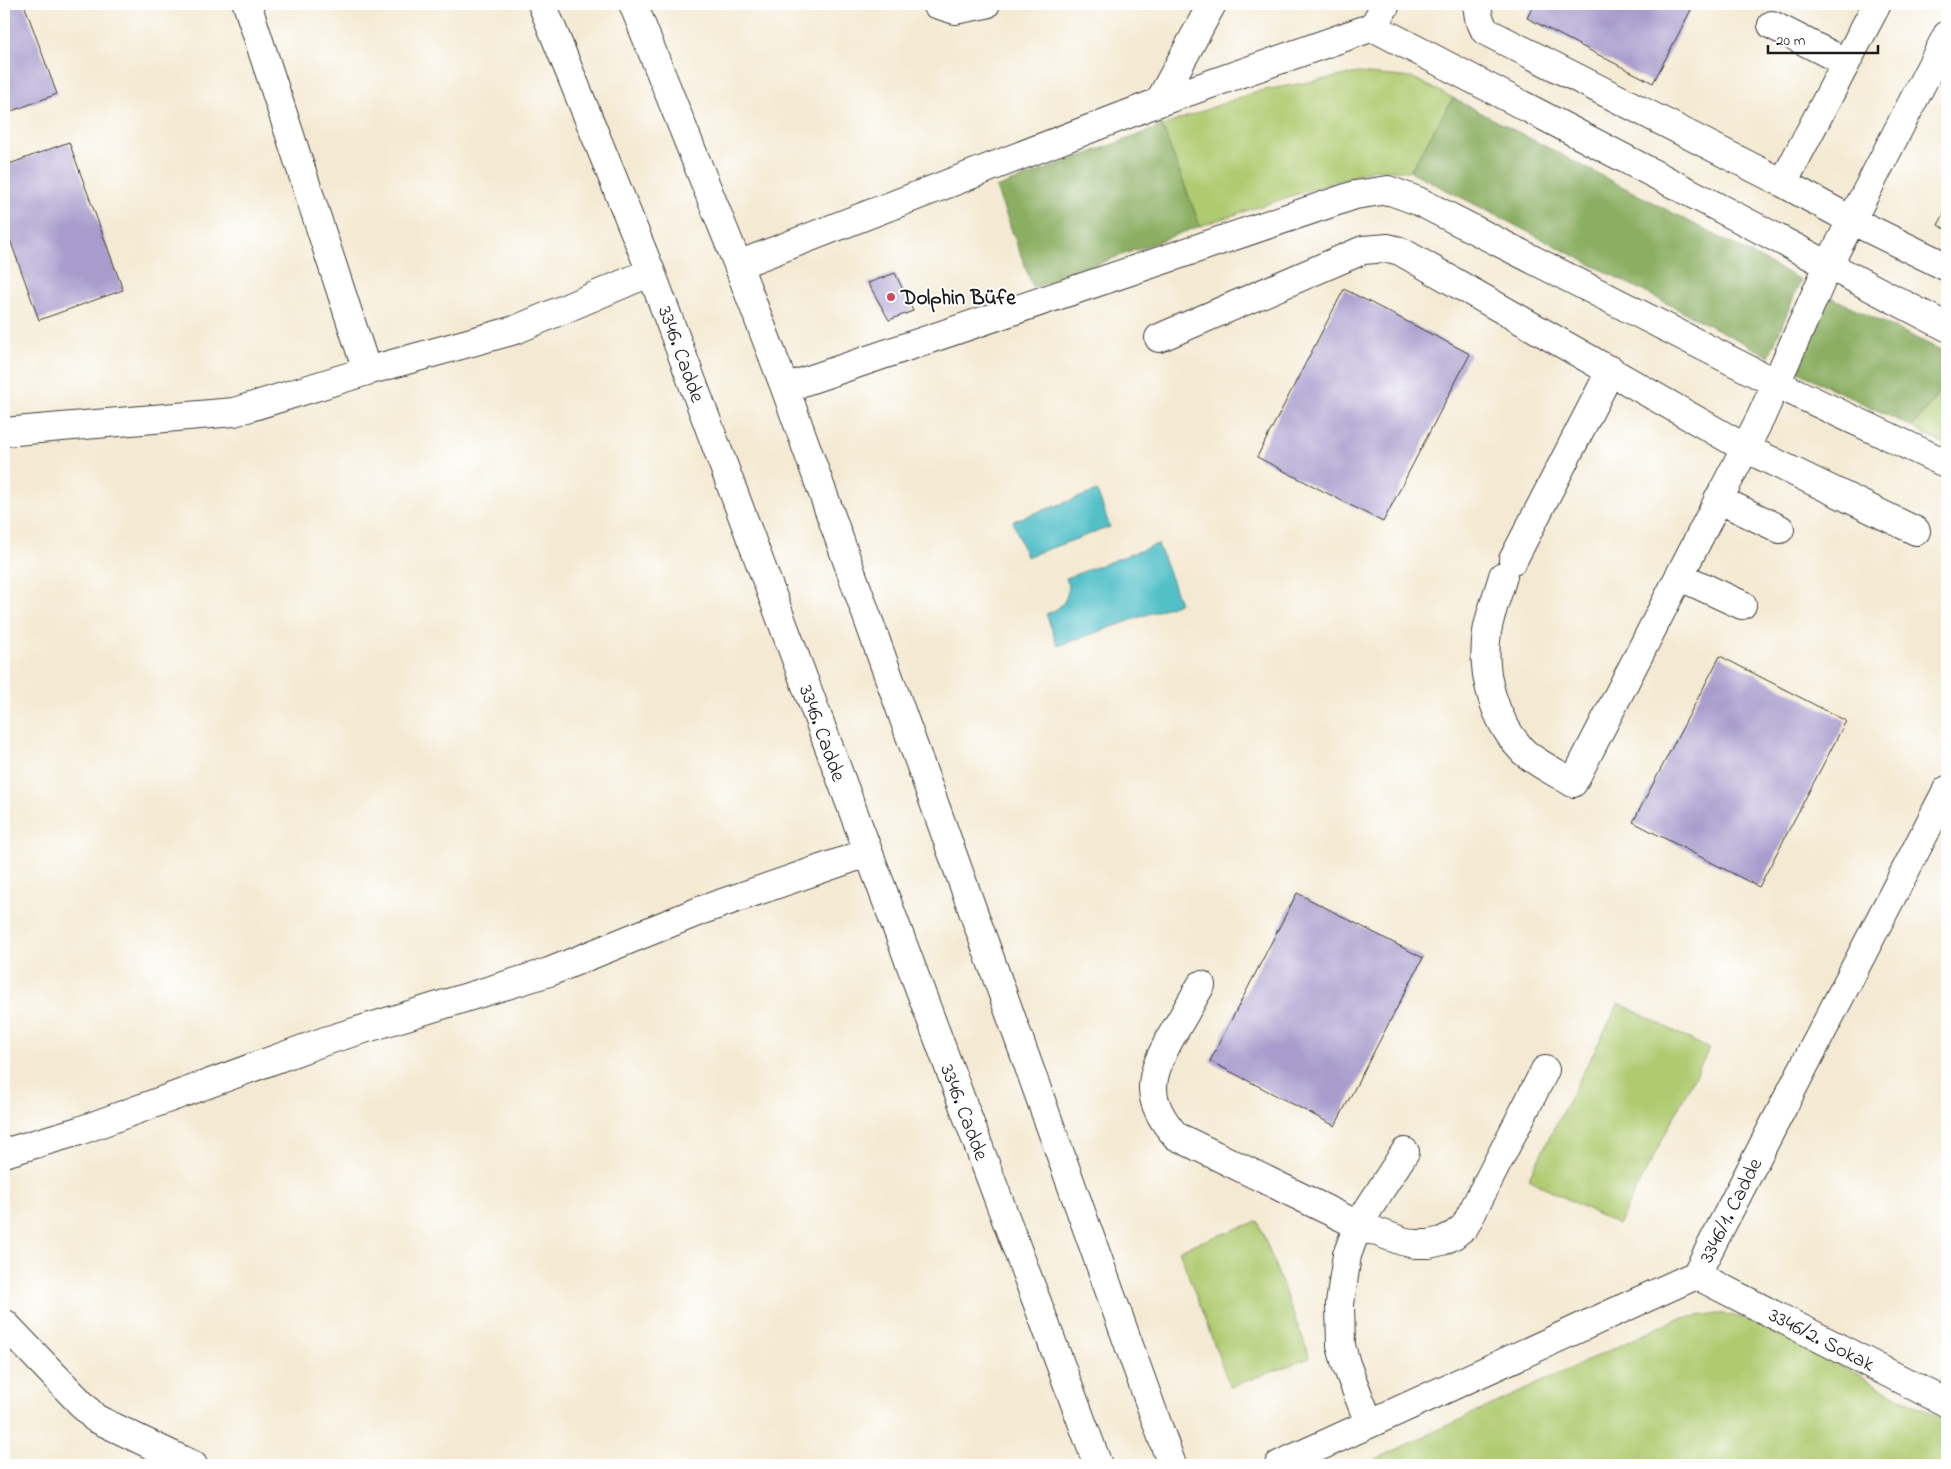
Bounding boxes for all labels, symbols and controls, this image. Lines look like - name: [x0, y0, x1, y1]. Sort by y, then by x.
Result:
- scale bar: [1768, 22, 1878, 54]
- text: 20 m: [1776, 30, 1806, 52]
- place label: Dolphin Büfe: [900, 284, 1016, 314]
- marker: Dolphin Büfe: [885, 291, 897, 303]
- street label: 3346. Cadde: [649, 302, 712, 408]
- street label: 3346. Cadde: [790, 681, 853, 787]
- street label: 3346. Cadde: [931, 1060, 995, 1166]
- street label: 3346/1. Cadde: [1693, 1153, 1771, 1268]
- street label: 3346/2. Sokak: [1763, 1301, 1880, 1381]

